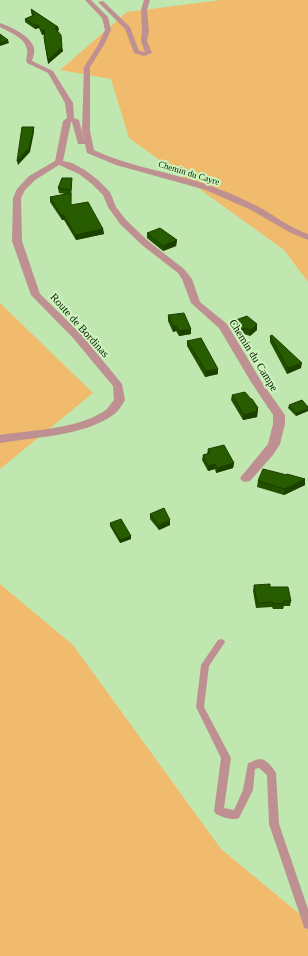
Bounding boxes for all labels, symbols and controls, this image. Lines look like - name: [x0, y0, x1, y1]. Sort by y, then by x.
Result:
- street label: Chemin du Cayre: [157, 159, 221, 187]
- street label: Route de Bordinas: [48, 291, 112, 359]
- street label: Chemin du Campe: [227, 317, 281, 393]

